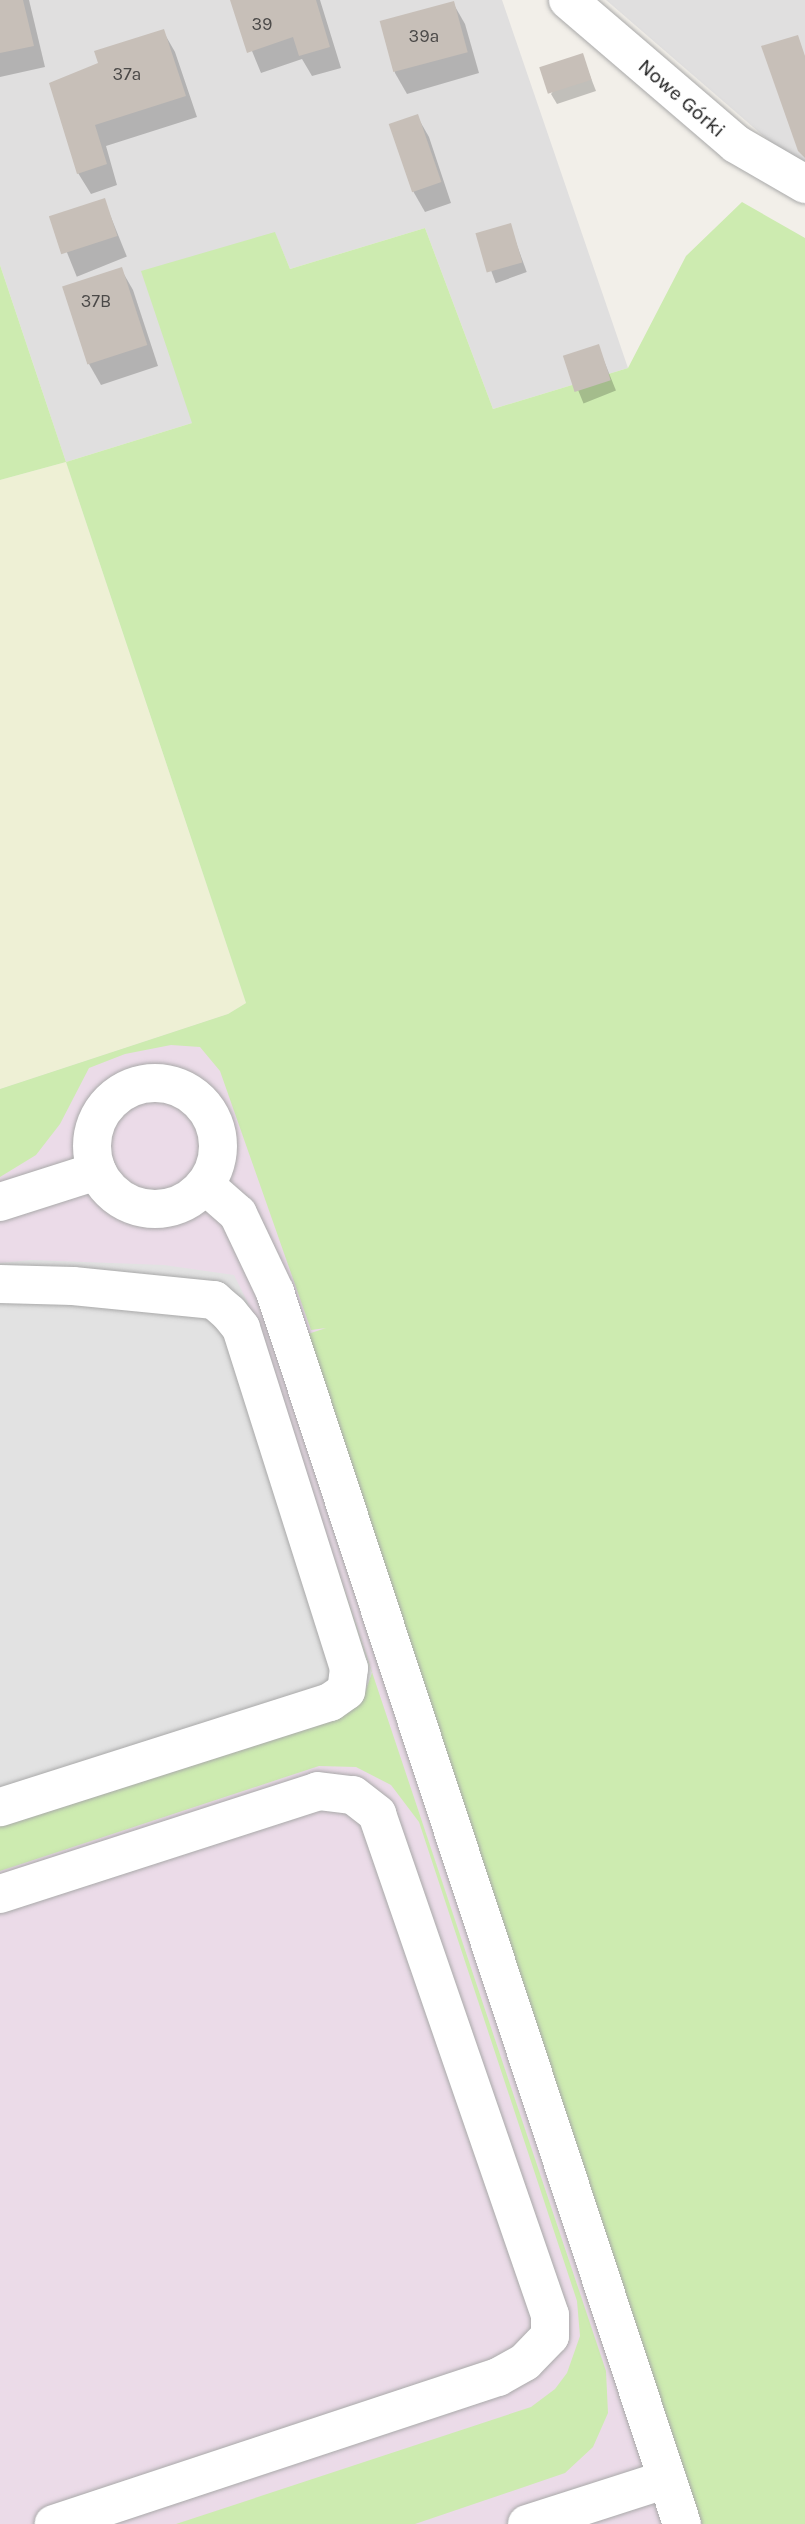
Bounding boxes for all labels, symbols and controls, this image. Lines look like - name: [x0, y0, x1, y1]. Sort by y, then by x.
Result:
- house number: 39: [251, 13, 273, 35]
- house number: 39a: [409, 25, 439, 47]
- street label: Nowe Górki: [633, 53, 731, 143]
- house number: 37a: [113, 63, 141, 85]
- house number: 37B: [81, 290, 111, 312]

